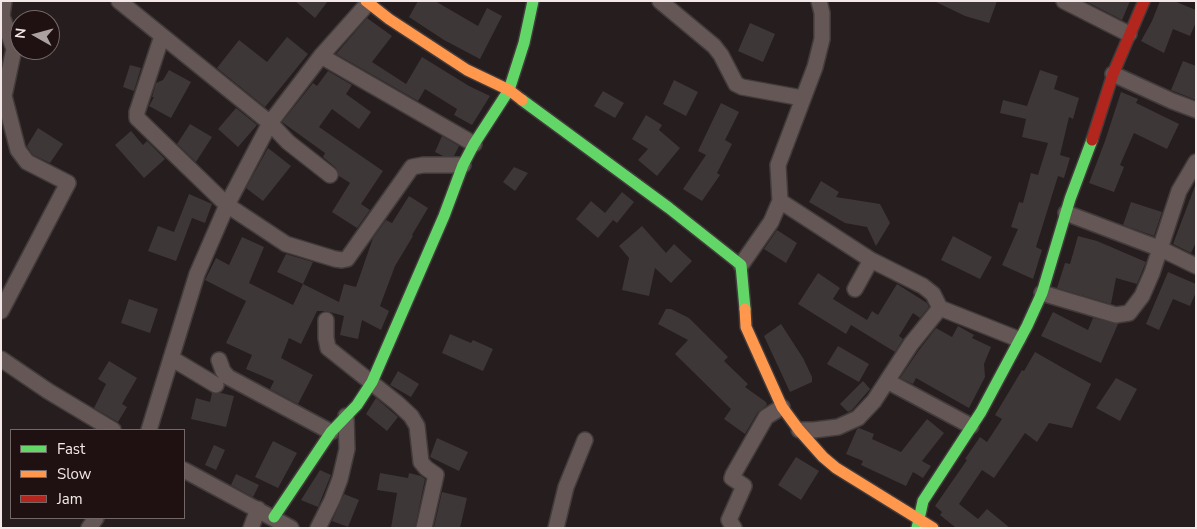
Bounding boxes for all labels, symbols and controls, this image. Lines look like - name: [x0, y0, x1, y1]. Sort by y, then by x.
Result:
- north arrow: [10, 10, 60, 60]
- text: N: [11, 27, 31, 40]
- legend: [10, 429, 185, 519]
- text: Fast: [57, 439, 85, 459]
- text: Slow: [57, 464, 91, 484]
- text: Jam: [57, 489, 83, 509]

